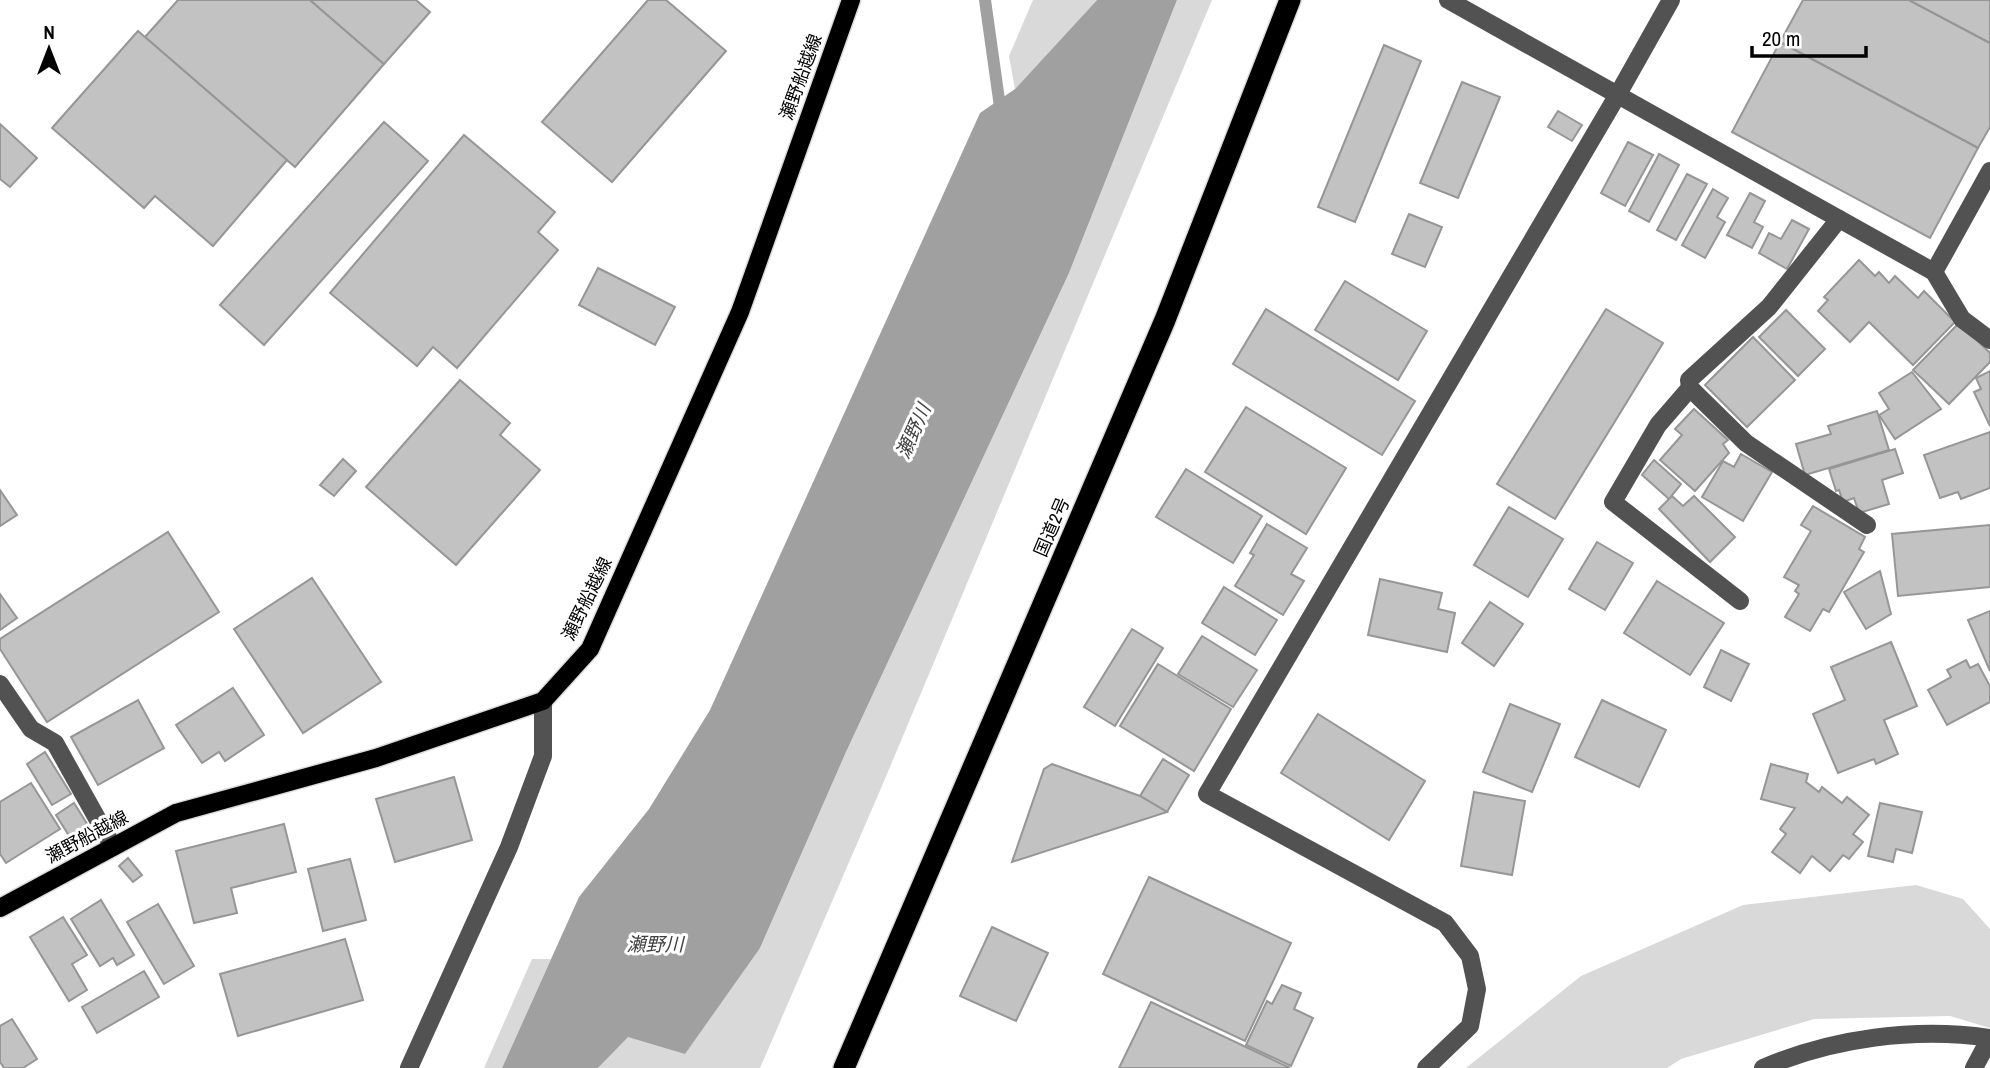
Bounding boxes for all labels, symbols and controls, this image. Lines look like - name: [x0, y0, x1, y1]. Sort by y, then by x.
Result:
- north arrow: [14, 14, 84, 84]
- scale bar: [1752, 14, 1866, 58]
- text: N: [43, 19, 55, 45]
- text: 20 m: [1762, 24, 1800, 53]
- street label: 瀬野船越線: [773, 30, 828, 123]
- water label: 瀬野川: [890, 398, 937, 462]
- street label: 国道2号: [1028, 493, 1075, 560]
- street label: 瀬野船越線: [556, 553, 618, 645]
- street label: 瀬野船越線: [41, 804, 132, 869]
- water label: 瀬野川: [626, 931, 685, 957]

